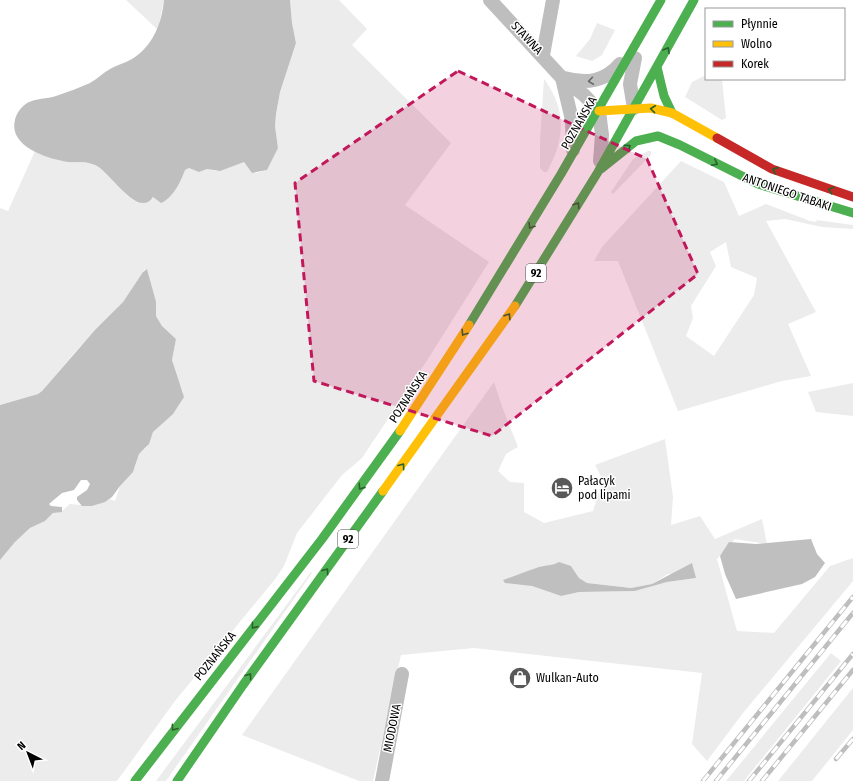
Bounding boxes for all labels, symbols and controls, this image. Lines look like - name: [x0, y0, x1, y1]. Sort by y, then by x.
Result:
- legend: [705, 8, 845, 80]
- text: Płynnie: [741, 17, 778, 31]
- street label: STAWNA: [508, 19, 546, 58]
- text: Wolno: [741, 37, 772, 51]
- one-way arrow: [662, 47, 669, 54]
- text: Korek: [741, 57, 769, 71]
- one-way arrow: [588, 76, 594, 85]
- street label: POZNAŃSKA: [557, 93, 600, 152]
- one-way arrow: [650, 105, 656, 114]
- one-way arrow: [623, 145, 630, 152]
- one-way arrow: [711, 158, 718, 166]
- one-way arrow: [772, 167, 779, 175]
- street label: ANTONIEGO TABAKI: [741, 170, 833, 214]
- one-way arrow: [827, 186, 834, 195]
- one-way arrow: [572, 203, 579, 210]
- one-way arrow: [528, 222, 535, 229]
- road number: 92: [526, 264, 546, 282]
- one-way arrow: [503, 313, 511, 320]
- one-way arrow: [461, 329, 469, 336]
- street label: POZNAŃSKA: [385, 367, 430, 425]
- one-way arrow: [397, 463, 404, 470]
- place label: Pałacyk pod lipami: [578, 474, 631, 502]
- hotel icon: Pałacyk pod lipami: [549, 475, 575, 501]
- one-way arrow: [359, 483, 366, 490]
- road number: 92: [338, 530, 358, 548]
- one-way arrow: [321, 568, 328, 575]
- one-way arrow: [252, 622, 259, 629]
- street label: POZNAŃSKA: [190, 628, 239, 683]
- shop icon: Wulkan-Auto: [507, 665, 533, 691]
- place label: Wulkan-Auto: [536, 671, 599, 685]
- one-way arrow: [244, 674, 251, 681]
- street label: MIODOWA: [380, 702, 404, 753]
- one-way arrow: [171, 724, 178, 731]
- north arrow: [8, 733, 48, 773]
- text: N: [15, 739, 28, 753]

